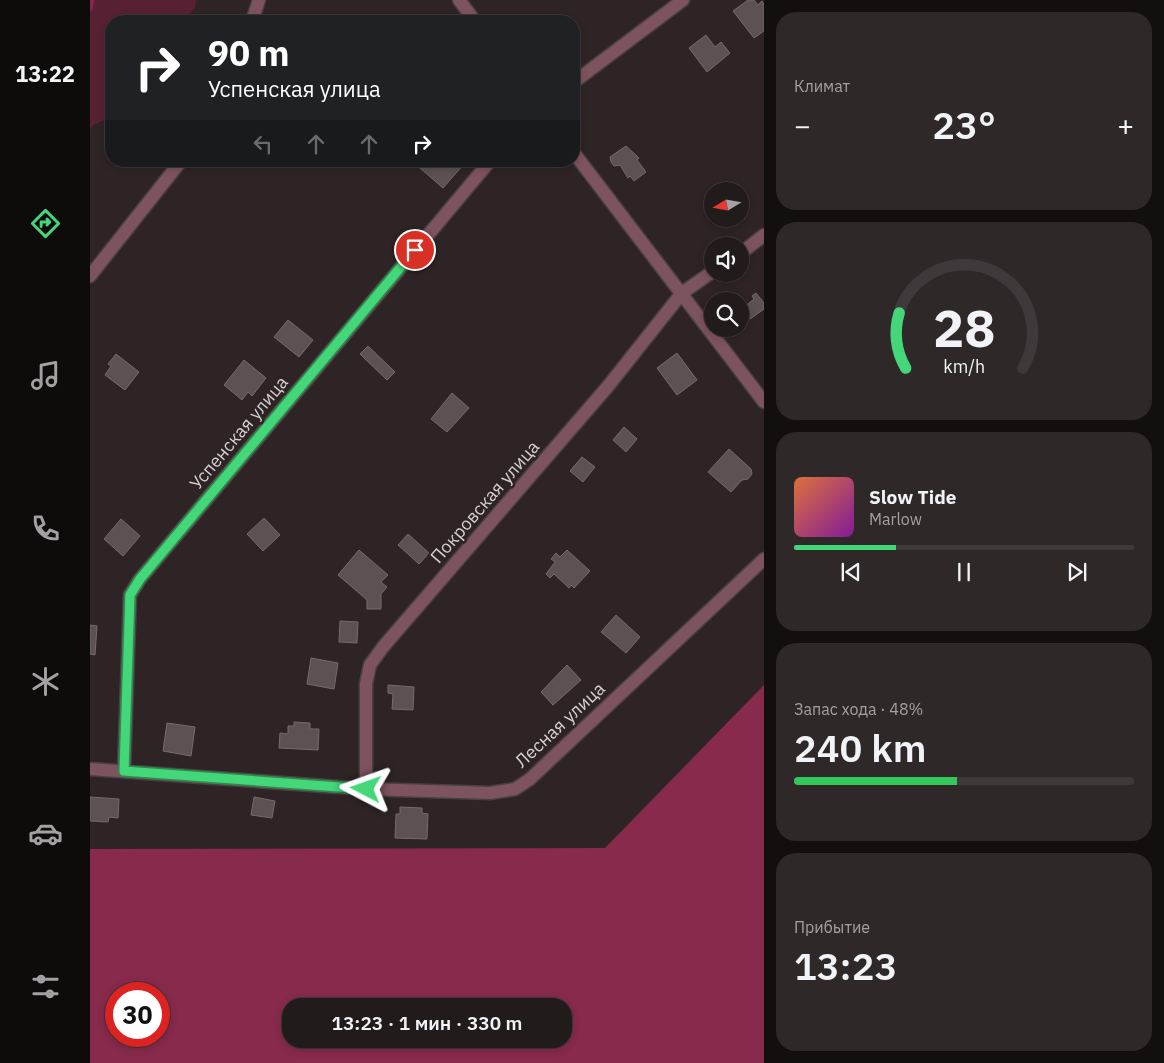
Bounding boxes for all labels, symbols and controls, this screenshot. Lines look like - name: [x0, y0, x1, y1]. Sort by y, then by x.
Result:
- text: 90 m: [208, 30, 290, 76]
- icon: right: [125, 35, 190, 100]
- text: 13:22: [15, 59, 75, 88]
- text: Успенская улица: [208, 74, 381, 103]
- text: Климат: [794, 76, 850, 96]
- text: 23°: [932, 100, 996, 149]
- text: −: [794, 107, 811, 144]
- text: +: [1117, 107, 1134, 144]
- icon: left: [249, 130, 277, 158]
- icon: ahead: [302, 130, 330, 158]
- icon: ahead: [355, 130, 383, 158]
- icon: right: [408, 130, 436, 158]
- north arrow: [704, 182, 749, 228]
- map controls: [704, 182, 749, 337]
- icon: directions: [28, 206, 63, 241]
- pin: [394, 229, 436, 271]
- icon: arrive: [401, 236, 429, 264]
- button: sound: [704, 237, 749, 282]
- button: search: [704, 292, 749, 337]
- text: 28: [933, 294, 995, 361]
- text: km/h: [943, 355, 985, 378]
- icon: music: [28, 358, 63, 393]
- street label: Успенская улица: [184, 371, 293, 494]
- street label: Покровская улица: [425, 435, 544, 568]
- text: Slow Tide: [869, 485, 956, 509]
- text: Marlow: [869, 509, 922, 529]
- icon: phone: [28, 511, 63, 546]
- icon: previous: [837, 558, 865, 586]
- icon: pause: [950, 558, 978, 586]
- icon: next: [1063, 558, 1091, 586]
- icon: climate: [28, 664, 63, 699]
- street label: Лесная улица: [510, 677, 610, 772]
- text: Запас хода · 48%: [794, 699, 923, 719]
- text: 240 km: [794, 723, 926, 772]
- position arrow: [339, 762, 391, 814]
- icon: car: [28, 816, 63, 851]
- text: Прибытие: [794, 917, 870, 937]
- text: 13:23: [794, 941, 897, 990]
- icon: filters: [28, 969, 63, 1004]
- speed limit sign: 30: [105, 982, 170, 1047]
- text: 13:23 · 1 мин · 330 m: [332, 1011, 522, 1035]

